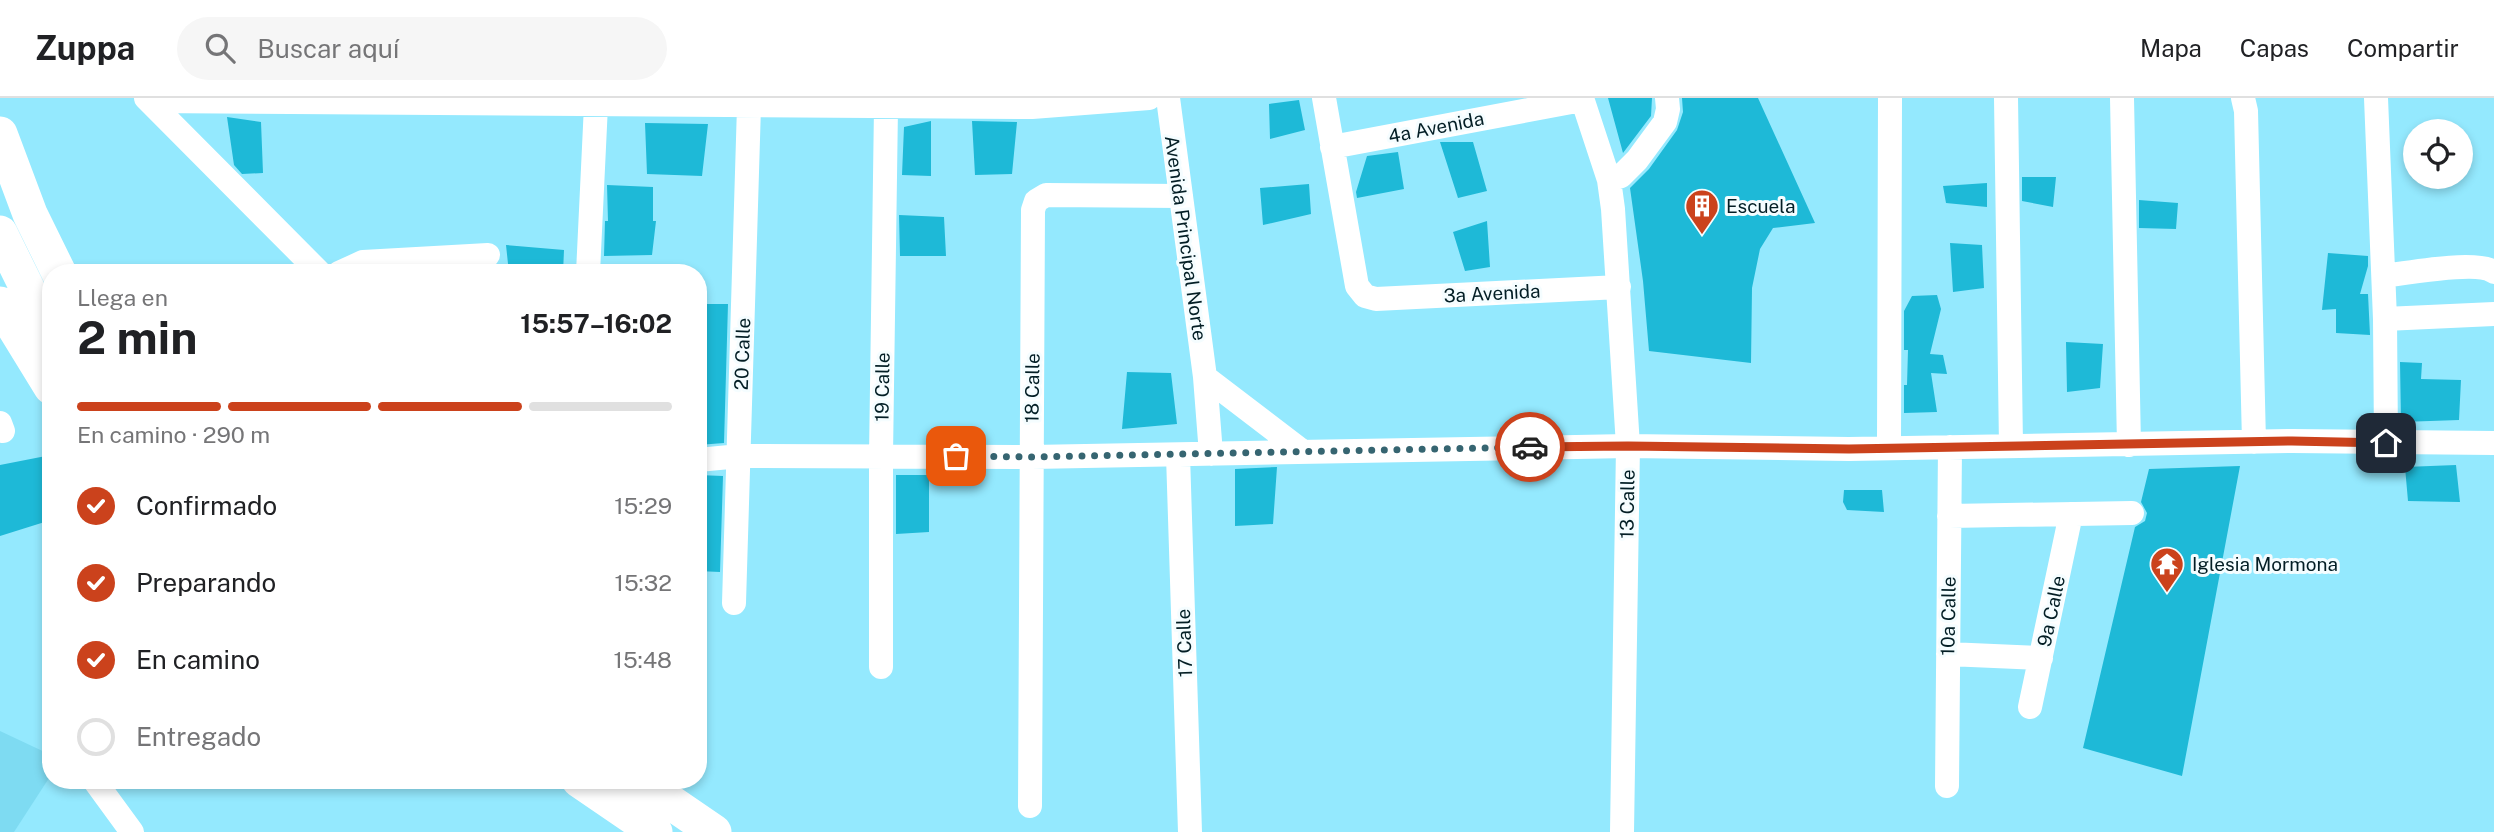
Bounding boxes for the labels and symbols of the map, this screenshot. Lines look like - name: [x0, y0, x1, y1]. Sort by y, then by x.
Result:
- street label: 4a Avenida: [1386, 107, 1486, 147]
- street label: Avenida Principal Norte: [1161, 134, 1211, 342]
- building icon: Escuela: [1683, 187, 1721, 236]
- place label: Escuela: [1726, 195, 1795, 217]
- street label: 3a Avenida: [1443, 279, 1541, 307]
- street label: 20 Calle: [730, 317, 754, 391]
- street label: 19 Calle: [870, 352, 894, 422]
- street label: 18 Calle: [1020, 353, 1044, 423]
- courier: [1495, 412, 1565, 482]
- pin: [2356, 413, 2416, 473]
- pin: [926, 426, 986, 486]
- street label: 13 Calle: [1615, 469, 1639, 539]
- temple icon: Iglesia Mormona: [2148, 545, 2186, 594]
- place label: Iglesia Mormona: [2192, 553, 2338, 575]
- street label: 9a Calle: [2033, 574, 2069, 648]
- street label: 10a Calle: [1936, 576, 1960, 656]
- street label: 17 Calle: [1172, 608, 1196, 678]

